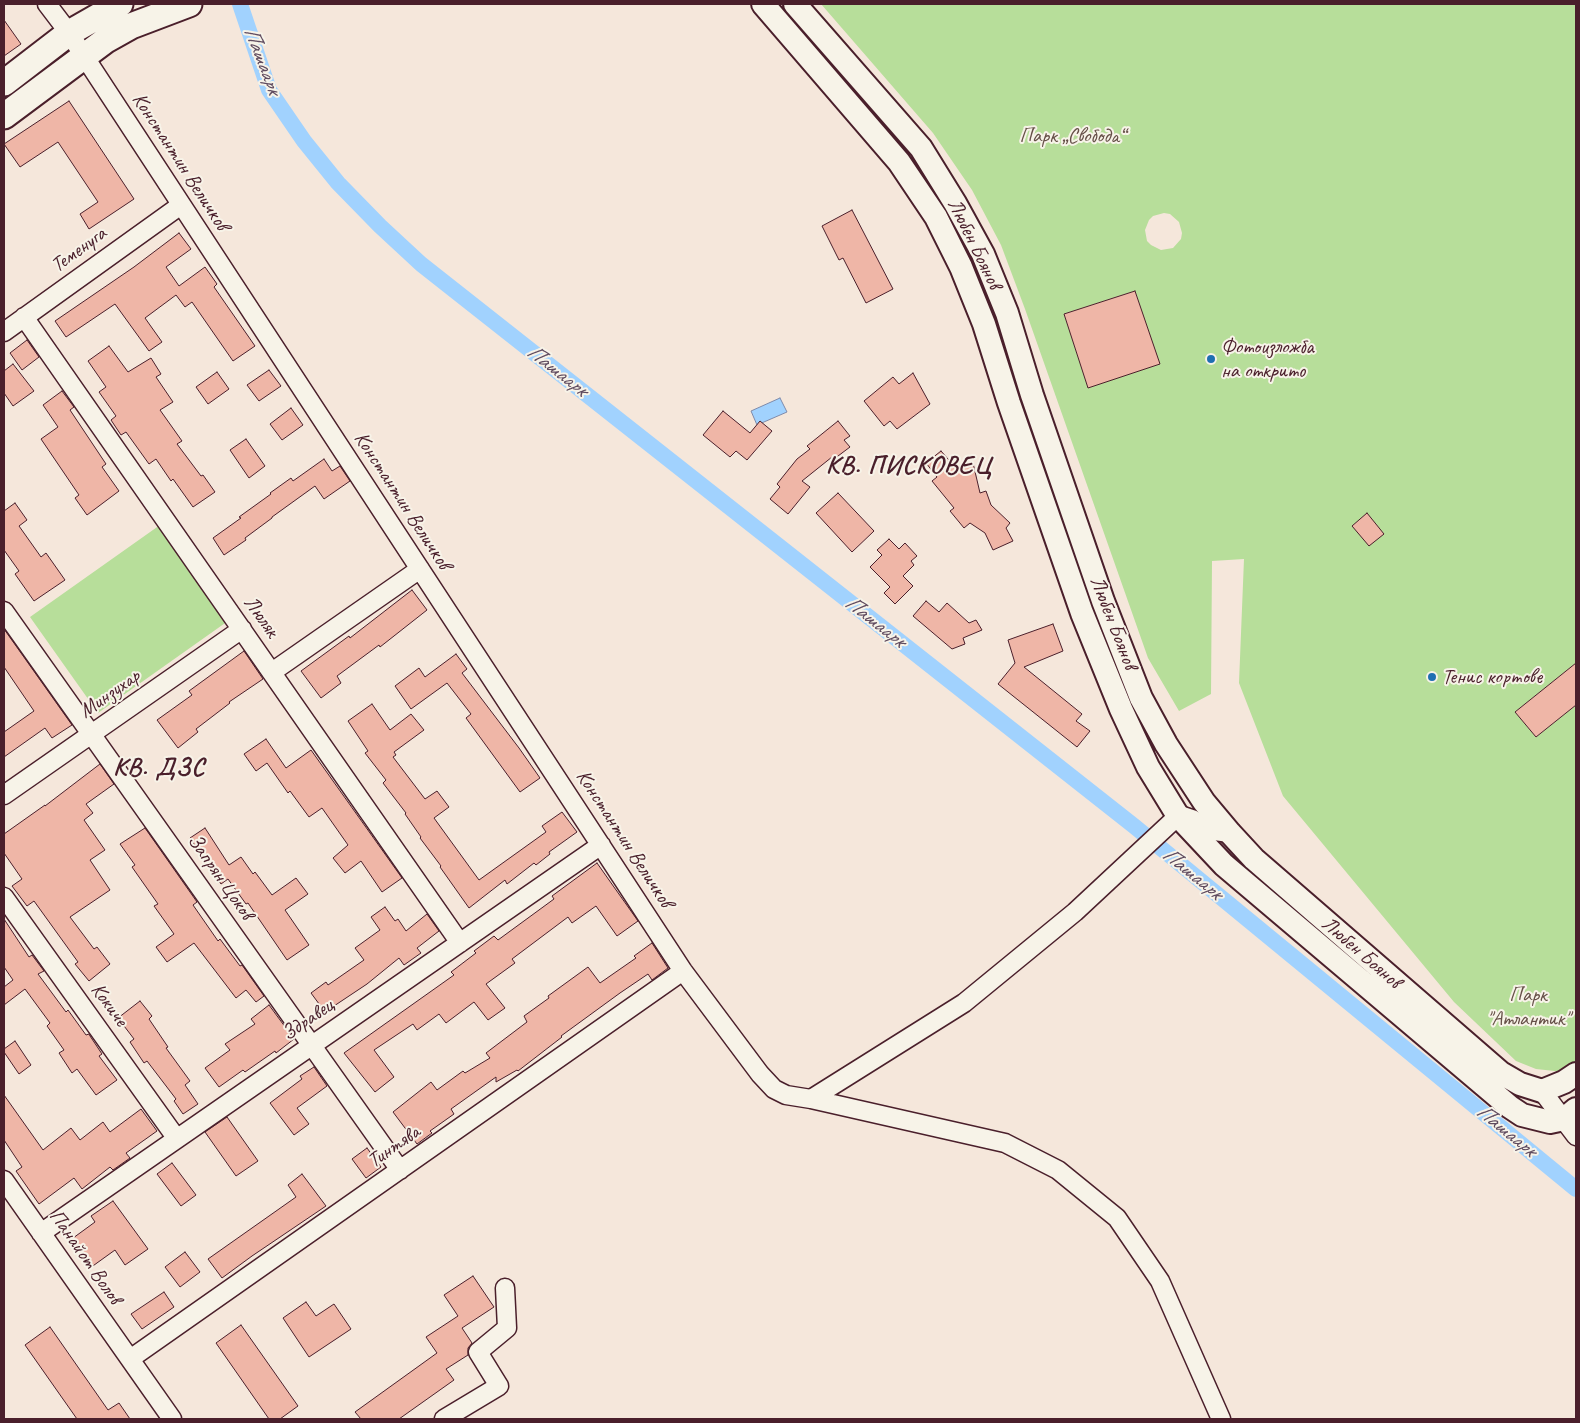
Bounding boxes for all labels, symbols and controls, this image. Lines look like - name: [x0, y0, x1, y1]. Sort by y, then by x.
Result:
- water label: Пашаарк: [237, 24, 287, 98]
- street label: Константин Величков: [126, 88, 234, 236]
- park label: Парк „Свобода“: [1019, 123, 1125, 149]
- street label: Любен Боянов: [941, 195, 1007, 293]
- street label: Теменуга: [46, 222, 112, 278]
- place label: Фотоизложба на открито: [1221, 334, 1314, 384]
- water label: Пашаарк: [521, 339, 593, 403]
- marker: Фотоизложба на открито: [1205, 353, 1217, 365]
- street label: Константин Величков: [348, 427, 456, 575]
- district label: КВ. ПИСКОВЕЦ: [820, 450, 998, 482]
- street label: Любен Боянов: [1084, 573, 1142, 673]
- water label: Пашаарк: [839, 590, 911, 654]
- street label: Люляк: [238, 591, 284, 643]
- street label: Минзухар: [75, 664, 145, 724]
- place label: Тенис кортове: [1442, 664, 1542, 690]
- marker: Тенис кортове: [1426, 671, 1438, 683]
- district label: КВ. ДЗС: [111, 752, 207, 784]
- street label: Константин Величков: [570, 765, 678, 913]
- street label: Запрян Цоков: [181, 829, 259, 925]
- water label: Пашаарк: [1156, 842, 1228, 906]
- street label: Любен Боянов: [1316, 912, 1406, 994]
- street label: Кокиче: [85, 978, 133, 1032]
- park label: Парк "Атлантик": [1487, 982, 1569, 1032]
- street label: Здравец: [277, 993, 339, 1047]
- water label: Пашаарк: [1470, 1099, 1542, 1163]
- street label: Тинтява: [363, 1120, 425, 1174]
- street label: Панайот Волов: [43, 1205, 127, 1309]

